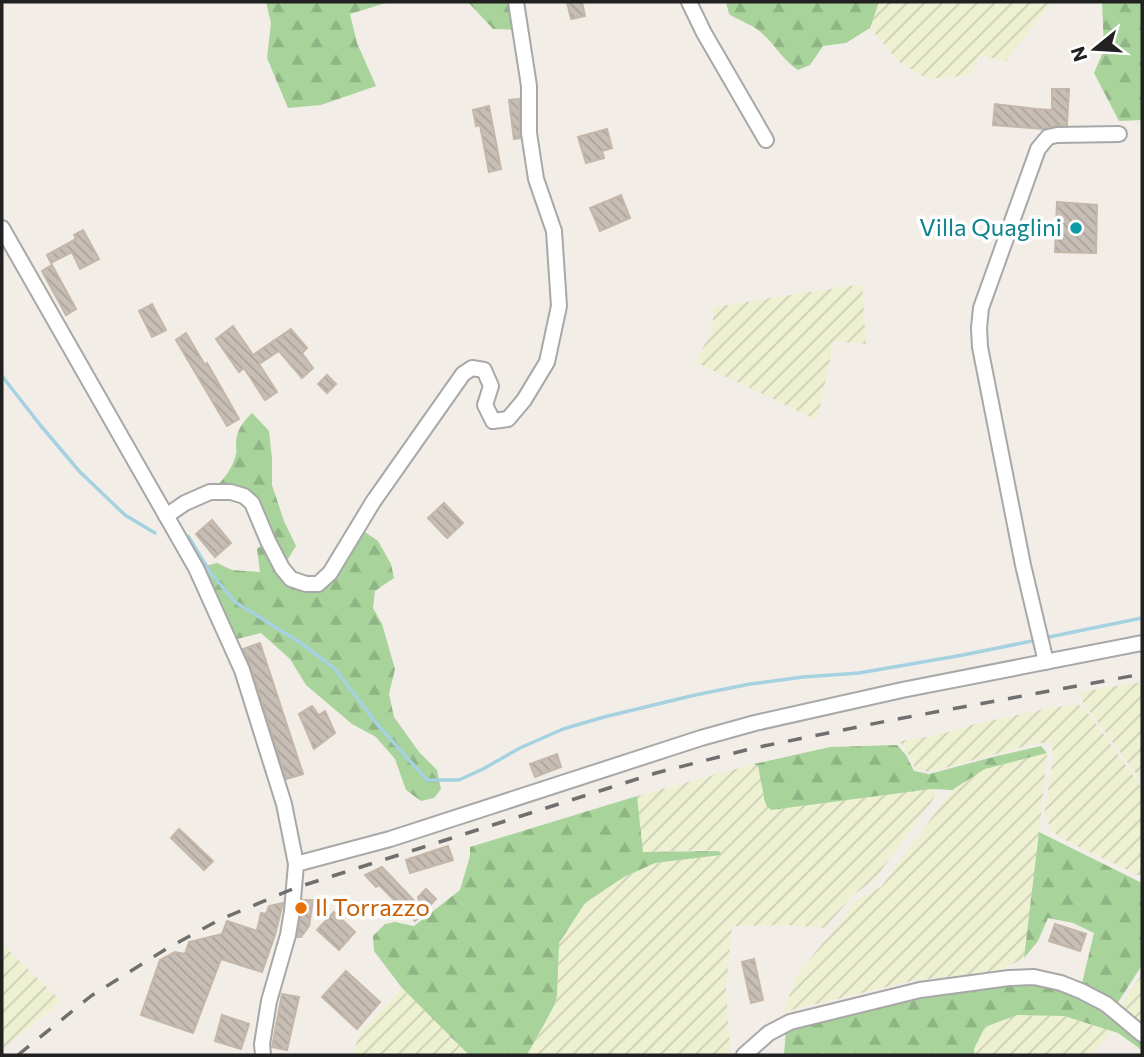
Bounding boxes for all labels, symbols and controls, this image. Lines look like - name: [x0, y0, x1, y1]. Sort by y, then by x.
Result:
- north arrow: [1060, 14, 1130, 84]
- text: N: [1065, 44, 1091, 65]
- place label: Villa Quaglini: [919, 212, 1062, 241]
- marker: Villa Quaglini: [1068, 220, 1084, 236]
- place label: Il Torrazzo: [315, 892, 430, 921]
- marker: Il Torrazzo: [293, 900, 309, 916]

